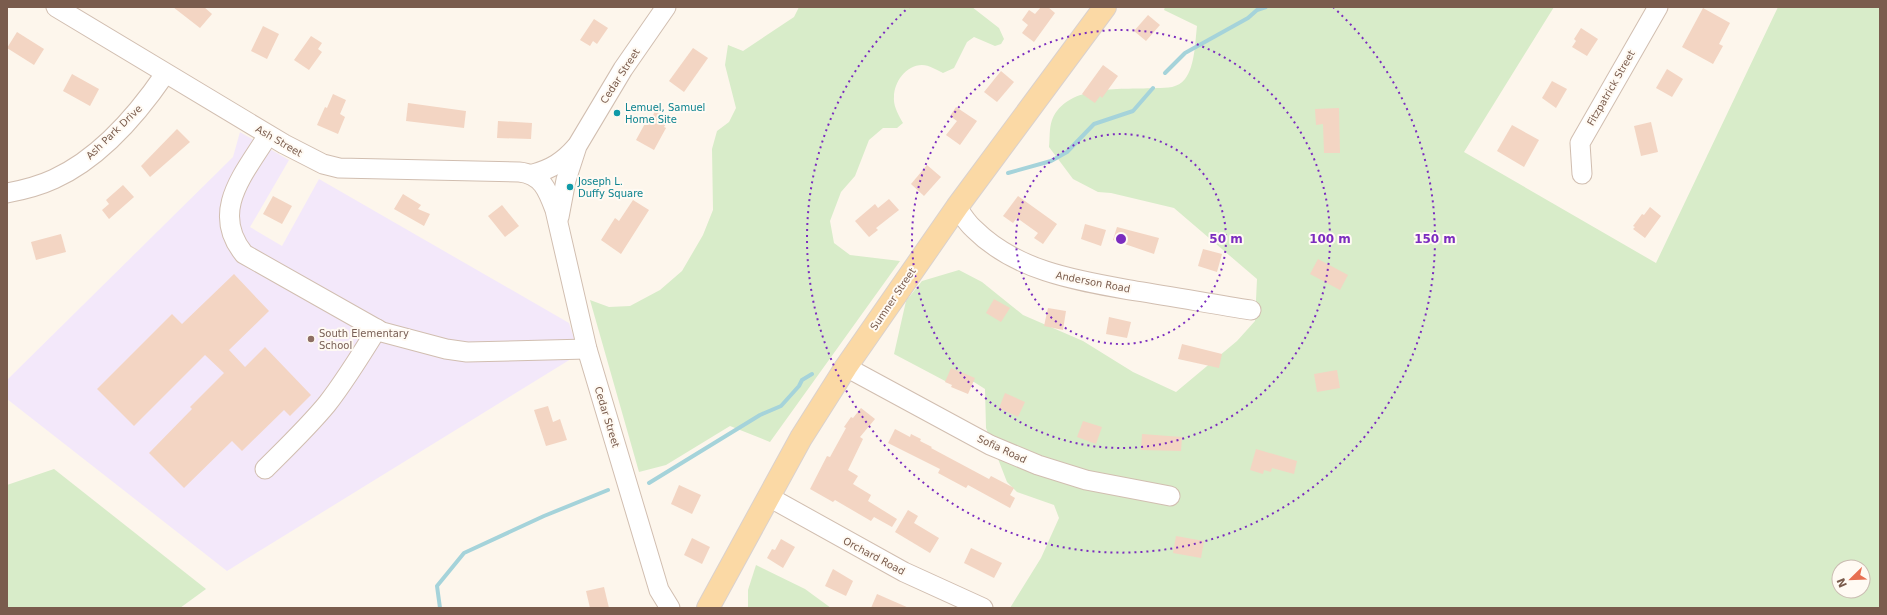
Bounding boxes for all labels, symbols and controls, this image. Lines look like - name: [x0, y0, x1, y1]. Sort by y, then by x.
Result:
- street label: Cedar Street: [598, 46, 642, 106]
- street label: Fitzpatrick Street: [1585, 48, 1637, 128]
- place label: Lemuel, Samuel Home Site: [625, 102, 705, 125]
- street label: Ash Park Drive: [84, 103, 144, 161]
- marker: Lemuel, Samuel Home Site: [612, 108, 622, 118]
- street label: Ash Street: [254, 123, 304, 159]
- place label: Joseph L. Duffy Square: [577, 176, 643, 199]
- marker: Joseph L. Duffy Square: [565, 182, 575, 192]
- centre of rings: [1114, 232, 1128, 246]
- text: 50 m: [1209, 232, 1243, 246]
- text: 100 m: [1309, 232, 1351, 246]
- text: 150 m: [1414, 232, 1456, 246]
- street label: Sumner Street: [868, 266, 918, 332]
- street label: Anderson Road: [1055, 269, 1131, 295]
- place label: South Elementary School: [319, 328, 409, 351]
- marker: South Elementary School: [306, 334, 316, 344]
- street label: Cedar Street: [592, 385, 622, 449]
- street label: Sofia Road: [976, 433, 1028, 465]
- street label: Orchard Road: [841, 535, 907, 577]
- north arrow: [1831, 559, 1871, 599]
- text: N: [1834, 576, 1850, 589]

